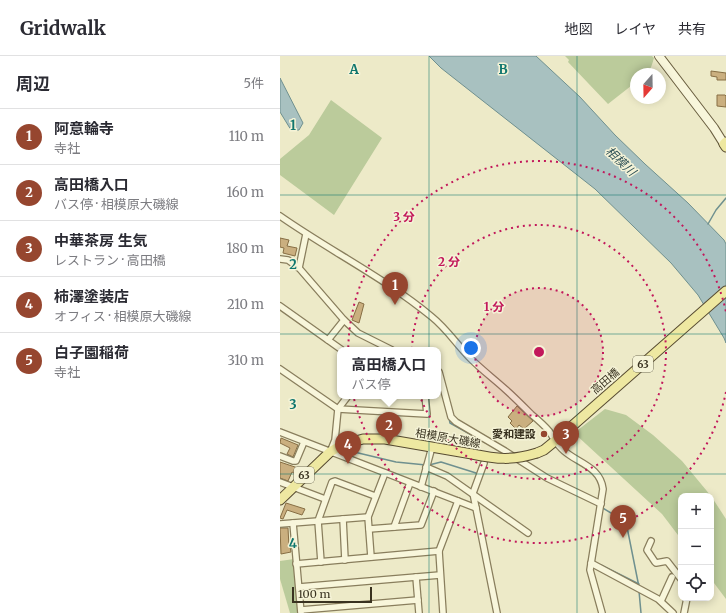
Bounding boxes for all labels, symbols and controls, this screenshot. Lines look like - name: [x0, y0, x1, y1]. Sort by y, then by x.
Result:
- text: Gridwalk: [20, 16, 106, 40]
- text: 地図: [564, 20, 592, 38]
- text: レイヤ: [614, 20, 656, 38]
- text: 共有: [678, 20, 706, 38]
- text: A: [348, 61, 359, 78]
- text: B: [498, 61, 508, 78]
- north arrow: [630, 68, 666, 104]
- text: 周辺: [16, 73, 50, 95]
- text: 5件: [243, 75, 264, 92]
- text: 1: [290, 117, 296, 134]
- text: 阿意輪寺: [54, 119, 114, 138]
- text: 1: [26, 128, 32, 145]
- text: 110 m: [229, 128, 264, 145]
- text: 寺社: [54, 140, 80, 157]
- water label: 相模川: [603, 143, 641, 180]
- text: 高田橋入口: [54, 175, 129, 194]
- text: 2: [25, 184, 33, 201]
- text: 160 m: [226, 184, 264, 201]
- text: バス停 · 相模原大磯線: [54, 196, 179, 213]
- text: 3 分: [393, 209, 415, 224]
- text: 中華茶房 生気: [54, 231, 148, 250]
- text: 3: [25, 240, 33, 257]
- text: 180 m: [226, 240, 264, 257]
- text: レストラン · 高田橋: [54, 252, 166, 269]
- text: 2 分: [438, 254, 460, 269]
- text: 2: [289, 256, 297, 273]
- pin: 1: [382, 272, 408, 305]
- text: 柿澤塗装店: [54, 287, 129, 306]
- text: 4: [25, 296, 33, 313]
- text: 210 m: [227, 296, 264, 313]
- text: 1 分: [484, 299, 504, 314]
- text: オフィス · 相模原大磯線: [54, 308, 191, 325]
- your location: [461, 338, 481, 358]
- text: 白子園稲荷: [54, 343, 129, 362]
- centre of rings: [532, 345, 546, 359]
- popup: [337, 347, 441, 399]
- text: 5: [25, 352, 33, 369]
- text: 310 m: [227, 352, 264, 369]
- text: 高田橋入口: [351, 355, 427, 374]
- road number: 63: [633, 356, 653, 372]
- text: 寺社: [54, 364, 80, 381]
- street label: 高田橋: [588, 365, 622, 397]
- text: バス停: [351, 376, 391, 393]
- text: 3: [289, 396, 297, 413]
- pin: 2: [376, 412, 402, 445]
- pin: 3: [553, 421, 579, 454]
- street label: 相模原大磯線: [414, 425, 482, 451]
- place label: 愛和建設: [492, 427, 536, 441]
- marker: 愛和建設: [539, 429, 549, 439]
- pin: 4: [335, 431, 361, 464]
- road number: 63: [294, 467, 314, 483]
- map controls: [678, 493, 714, 601]
- button: +: [678, 493, 714, 529]
- pin: 5: [610, 505, 636, 538]
- button: −: [678, 529, 714, 565]
- text: 4: [289, 535, 298, 552]
- button: locate: [678, 565, 714, 601]
- scale bar: [292, 585, 372, 604]
- text: 100 m: [298, 587, 330, 601]

